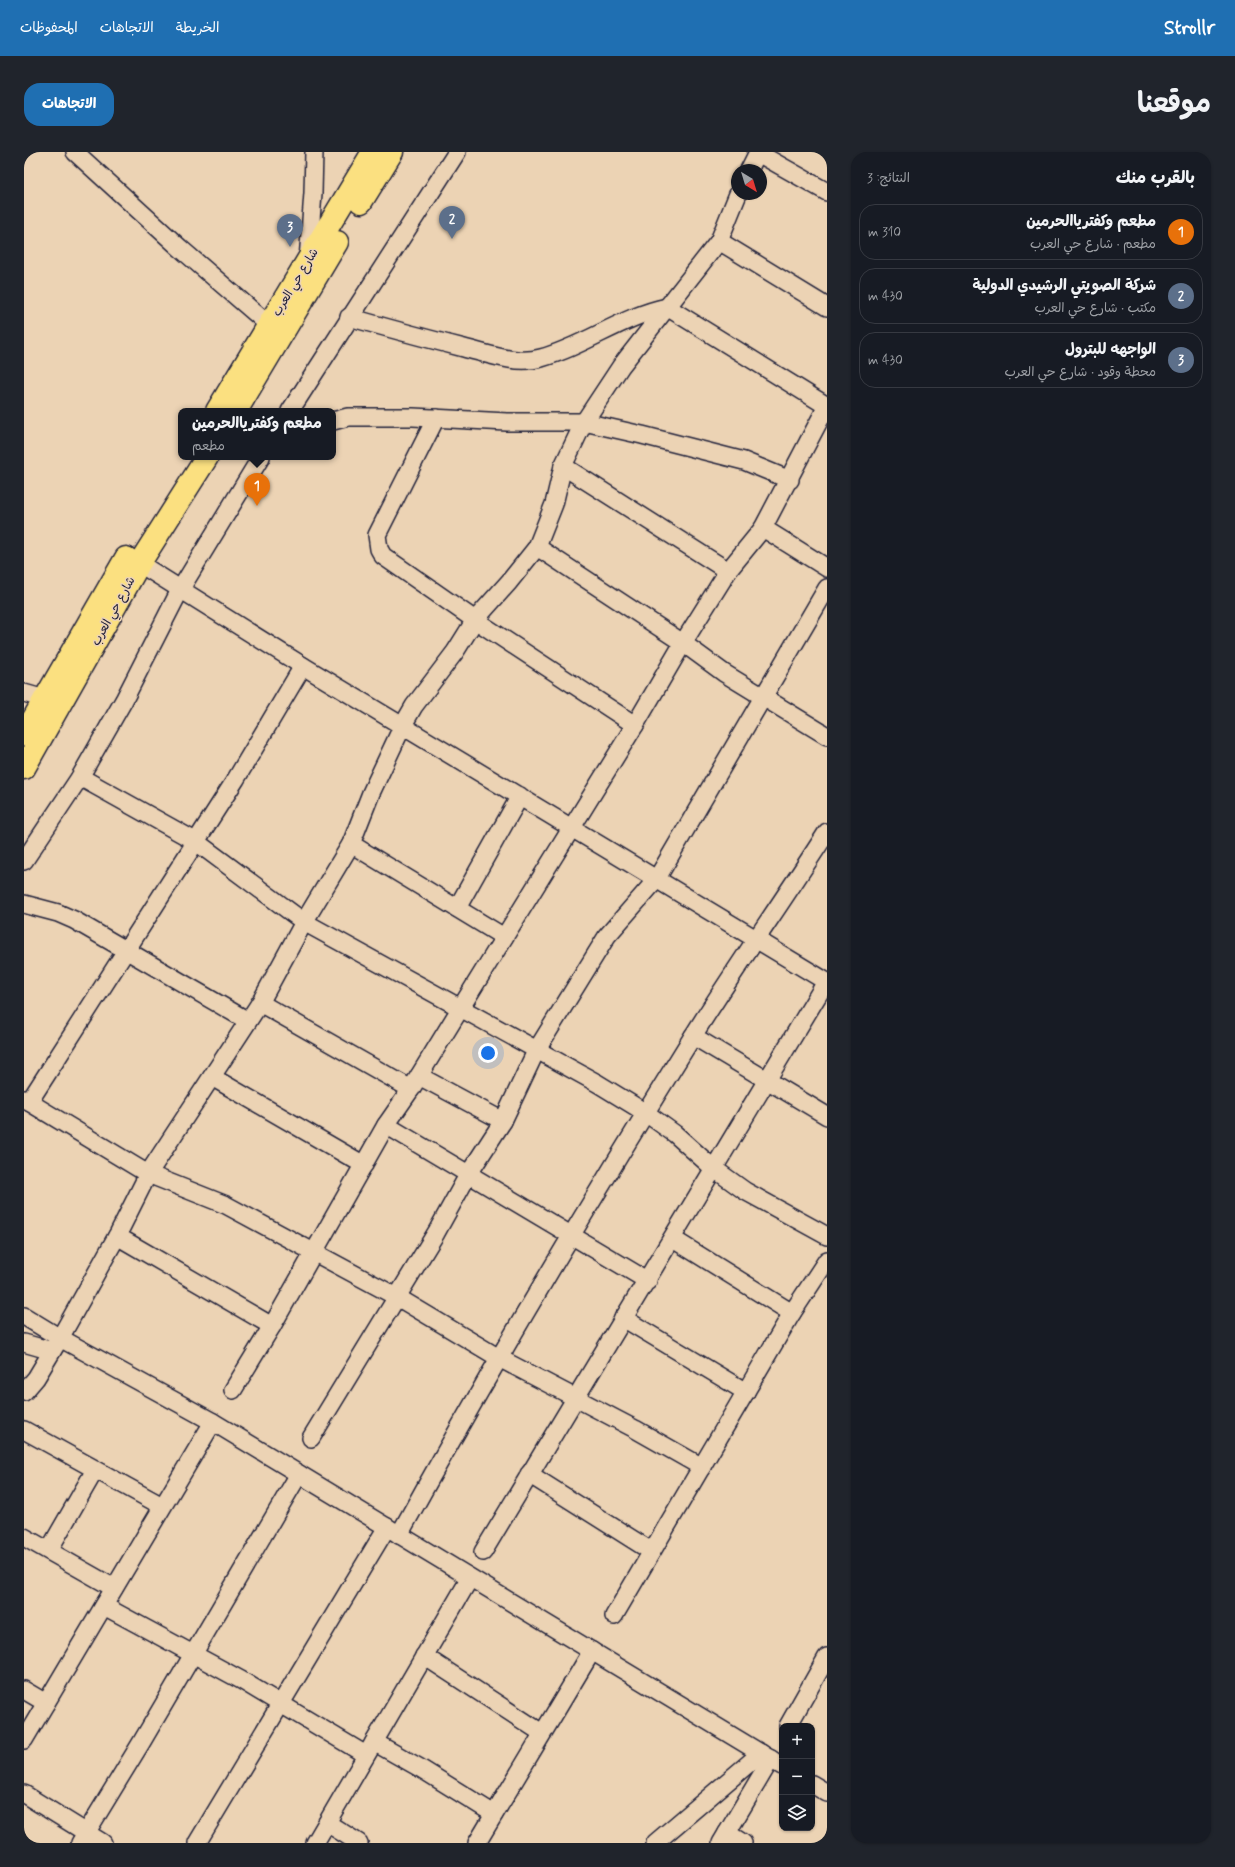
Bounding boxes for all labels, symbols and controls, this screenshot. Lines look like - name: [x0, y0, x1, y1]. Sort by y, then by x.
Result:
- text: Strollr: [1164, 16, 1215, 41]
- text: المحفوظات: [20, 19, 78, 37]
- text: الاتجاهات: [100, 19, 154, 37]
- text: الخريطة: [176, 19, 219, 37]
- button: الاتجاهات: [24, 83, 114, 126]
- text: موقعنا: [1137, 86, 1211, 123]
- north arrow: [731, 164, 767, 200]
- text: بالقرب منك: [1116, 167, 1195, 189]
- text: النتائج: 3: [867, 170, 910, 187]
- pin: 2: [439, 206, 465, 239]
- text: مطعم وكفترياالحرمين: [1026, 212, 1156, 232]
- pin: 3: [277, 214, 303, 247]
- text: 310 m: [868, 224, 901, 241]
- text: 1: [1178, 224, 1184, 241]
- text: مطعم · شارع حي العرب: [1030, 236, 1156, 253]
- street label: شارع حي العرب: [269, 246, 324, 321]
- text: شركة الصويتي الرشيدي الدولية: [972, 276, 1156, 296]
- text: 430 m: [868, 288, 903, 305]
- text: 2: [1178, 288, 1184, 305]
- text: مكتب · شارع حي العرب: [1035, 300, 1156, 317]
- text: الواجهه للبترول: [1065, 340, 1156, 360]
- text: 430 m: [868, 352, 903, 369]
- text: 3: [1178, 352, 1184, 369]
- text: محطة وقود · شارع حي العرب: [1004, 364, 1156, 381]
- popup: [178, 408, 336, 460]
- text: مطعم وكفترياالحرمين: [192, 414, 322, 434]
- text: مطعم: [192, 438, 225, 455]
- pin: 1: [244, 473, 270, 506]
- street label: شارع حي العرب: [88, 574, 141, 650]
- your location: [478, 1043, 498, 1063]
- map controls: [779, 1723, 815, 1831]
- button: +: [779, 1723, 815, 1759]
- button: −: [779, 1759, 815, 1795]
- button: layers: [779, 1795, 815, 1831]

